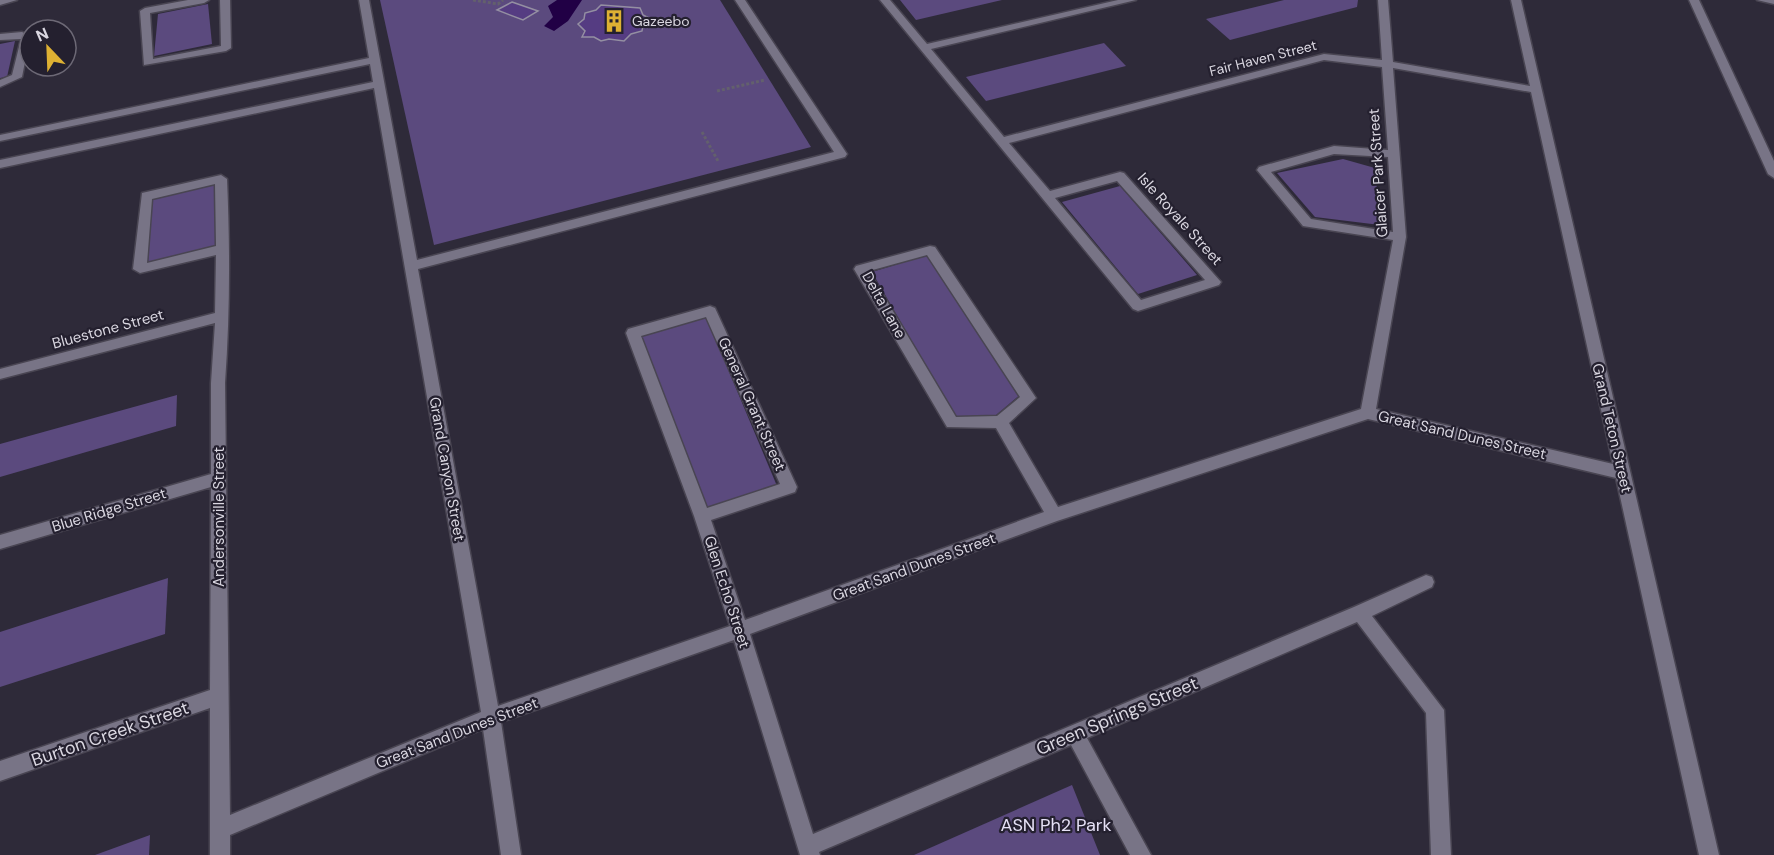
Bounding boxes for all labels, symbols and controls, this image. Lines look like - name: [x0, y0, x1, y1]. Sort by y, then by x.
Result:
- building icon: Gazeebo: [601, 8, 627, 34]
- place label: Gazeebo: [632, 12, 690, 30]
- north arrow: [18, 18, 78, 78]
- text: N: [33, 23, 52, 47]
- street label: Fair Haven Street: [1207, 36, 1319, 80]
- street label: Glaicer Park Street: [1364, 108, 1392, 238]
- street label: Isle Royale Street: [1133, 168, 1227, 270]
- street label: Delta Lane: [857, 268, 911, 342]
- street label: Bluestone Street: [50, 304, 166, 354]
- street label: General Grant Street: [714, 334, 790, 474]
- street label: Grand Teton Street: [1587, 361, 1637, 495]
- street label: Grand Canyon Street: [424, 395, 470, 543]
- street label: Great Sand Dunes Street: [1376, 406, 1548, 464]
- street label: Andersonville Street: [209, 447, 229, 587]
- street label: Blue Ridge Street: [49, 483, 169, 537]
- street label: Great Sand Dunes Street: [830, 528, 998, 606]
- street label: Glen Echo Street: [699, 533, 755, 651]
- street label: Green Springs Street: [1032, 671, 1202, 761]
- street label: Great Sand Dunes Street: [373, 693, 541, 773]
- street label: Burton Creek Street: [28, 696, 192, 772]
- park label: ASN Ph2 Park: [1000, 813, 1112, 837]

